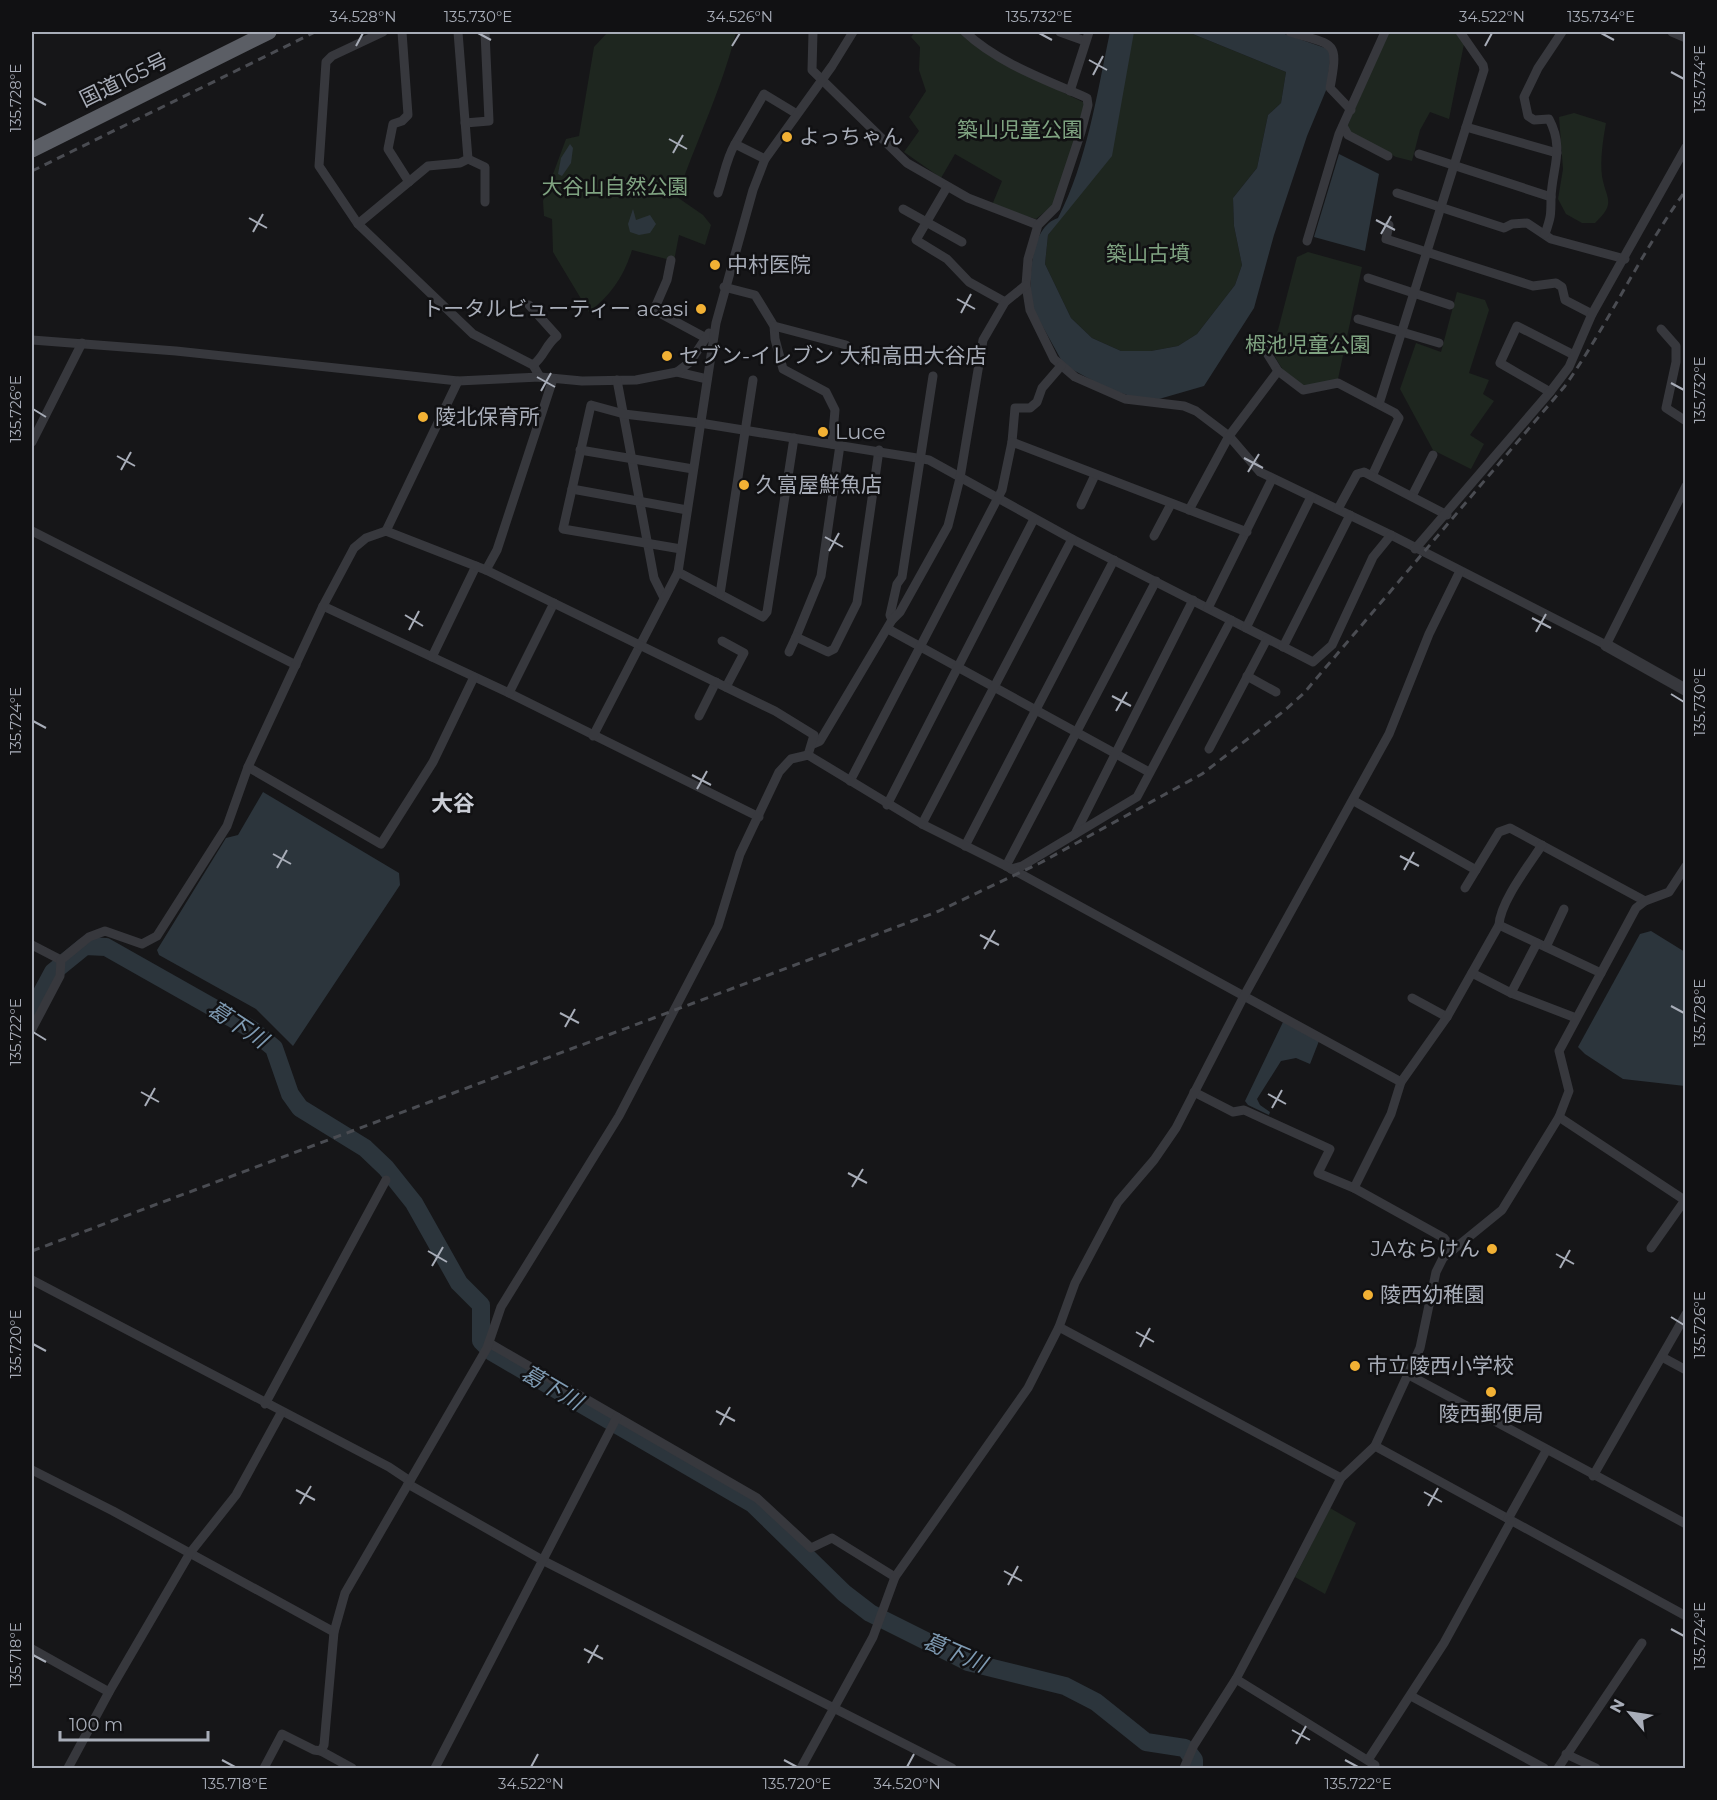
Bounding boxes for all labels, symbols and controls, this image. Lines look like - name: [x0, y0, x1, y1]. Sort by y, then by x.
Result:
- text: 34.528°N: [330, 7, 396, 26]
- text: 135.730°E: [444, 7, 512, 26]
- text: 34.526°N: [707, 7, 773, 26]
- text: 135.732°E: [1005, 7, 1073, 26]
- text: 34.522°N: [1459, 7, 1525, 26]
- text: 135.734°E: [1567, 7, 1635, 26]
- text: 135.734°E: [1690, 45, 1709, 113]
- street label: 国道165号: [75, 47, 172, 112]
- text: 135.728°E: [6, 64, 25, 132]
- park label: 築山児童公園: [957, 117, 1083, 142]
- place label: よっちゃん: [799, 124, 903, 149]
- marker: よっちゃん: [780, 130, 794, 144]
- park label: 大谷山自然公園: [542, 174, 689, 199]
- park label: 築山古墳: [1106, 241, 1190, 266]
- place label: 中村医院: [727, 252, 811, 277]
- marker: 中村医院: [708, 258, 722, 272]
- place label: トータルビューティー acasi: [422, 296, 689, 321]
- marker: トータルビューティー acasi: [694, 302, 708, 316]
- park label: 栂池児童公園: [1245, 332, 1371, 357]
- place label: セブン-イレブン 大和高田大谷店: [679, 343, 987, 368]
- marker: セブン-イレブン 大和高田大谷店: [660, 349, 674, 363]
- text: 135.732°E: [1690, 356, 1709, 424]
- text: 135.726°E: [6, 375, 25, 443]
- place label: 陵北保育所: [435, 404, 540, 429]
- marker: 陵北保育所: [416, 410, 430, 424]
- place label: Luce: [835, 419, 886, 444]
- marker: Luce: [816, 425, 830, 439]
- place label: 久富屋鮮魚店: [756, 472, 882, 497]
- marker: 久富屋鮮魚店: [737, 478, 751, 492]
- text: 135.730°E: [1690, 668, 1709, 736]
- text: 135.724°E: [6, 687, 25, 755]
- district label: 大谷: [431, 790, 475, 817]
- text: 135.728°E: [1690, 979, 1709, 1047]
- water label: 葛下川: [203, 995, 274, 1055]
- text: 135.722°E: [6, 998, 25, 1066]
- place label: JAならけん: [1370, 1236, 1480, 1261]
- marker: JAならけん: [1485, 1242, 1499, 1256]
- place label: 陵西幼稚園: [1380, 1282, 1485, 1307]
- marker: 陵西幼稚園: [1361, 1288, 1375, 1302]
- text: 135.726°E: [1690, 1291, 1709, 1359]
- text: 135.720°E: [6, 1310, 25, 1378]
- place label: 市立陵西小学校: [1367, 1353, 1514, 1378]
- water label: 葛下川: [516, 1359, 589, 1417]
- marker: 市立陵西小学校: [1348, 1359, 1362, 1373]
- marker: 陵西郵便局: [1484, 1385, 1498, 1399]
- place label: 陵西郵便局: [1439, 1401, 1544, 1426]
- text: 135.724°E: [1690, 1602, 1709, 1670]
- text: 135.718°E: [6, 1622, 25, 1688]
- water label: 葛下川: [919, 1627, 992, 1679]
- north arrow: [1600, 1683, 1660, 1743]
- text: N: [1606, 1696, 1629, 1716]
- scale bar: [60, 1704, 208, 1742]
- text: 100 m: [69, 1714, 123, 1736]
- text: 135.718°E: [202, 1774, 268, 1793]
- text: 34.522°N: [498, 1774, 564, 1793]
- text: 135.720°E: [763, 1774, 831, 1793]
- text: 34.520°N: [873, 1774, 941, 1793]
- text: 135.722°E: [1324, 1774, 1392, 1793]

